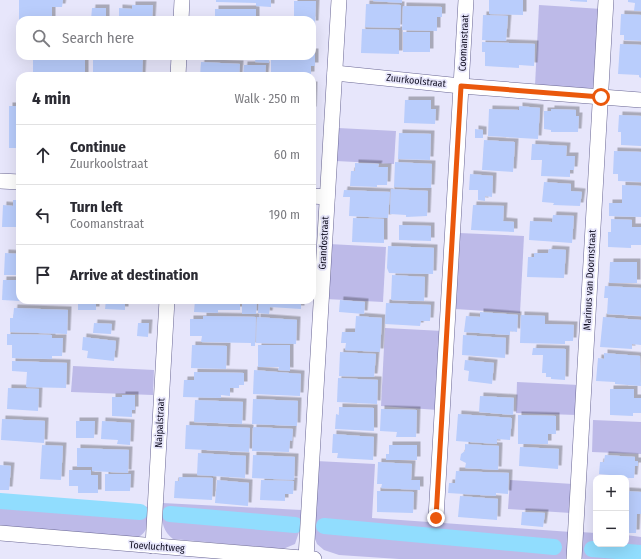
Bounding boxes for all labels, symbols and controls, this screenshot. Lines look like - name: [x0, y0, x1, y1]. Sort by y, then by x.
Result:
- street label: Coomanstraat: [457, 13, 472, 72]
- search box: [16, 16, 316, 60]
- icon: search: [30, 27, 52, 49]
- text: Search here: [62, 29, 134, 47]
- street label: Zuurkoolstraat: [386, 72, 447, 90]
- text: 4 min: [32, 88, 71, 109]
- route start: [592, 88, 610, 106]
- text: Walk · 250 m: [235, 91, 300, 106]
- text: Continue: [70, 138, 126, 156]
- icon: ahead: [32, 144, 54, 166]
- text: 60 m: [274, 147, 300, 162]
- text: Zuurkoolstraat: [70, 156, 148, 171]
- text: Turn left: [70, 198, 123, 216]
- icon: left: [32, 204, 54, 226]
- text: 190 m: [269, 207, 300, 222]
- street label: Grandostraat: [317, 215, 331, 270]
- text: Coomanstraat: [70, 216, 144, 231]
- street label: Marinus van Doornstraat: [581, 229, 599, 331]
- icon: arrive: [32, 264, 54, 286]
- text: Arrive at destination: [70, 266, 198, 284]
- street label: Naipalstraat: [153, 397, 167, 448]
- map controls: [593, 475, 629, 547]
- button: +: [593, 475, 629, 511]
- route end: [427, 509, 445, 527]
- button: −: [593, 511, 629, 547]
- street label: Toevluchtweg: [129, 539, 185, 555]

